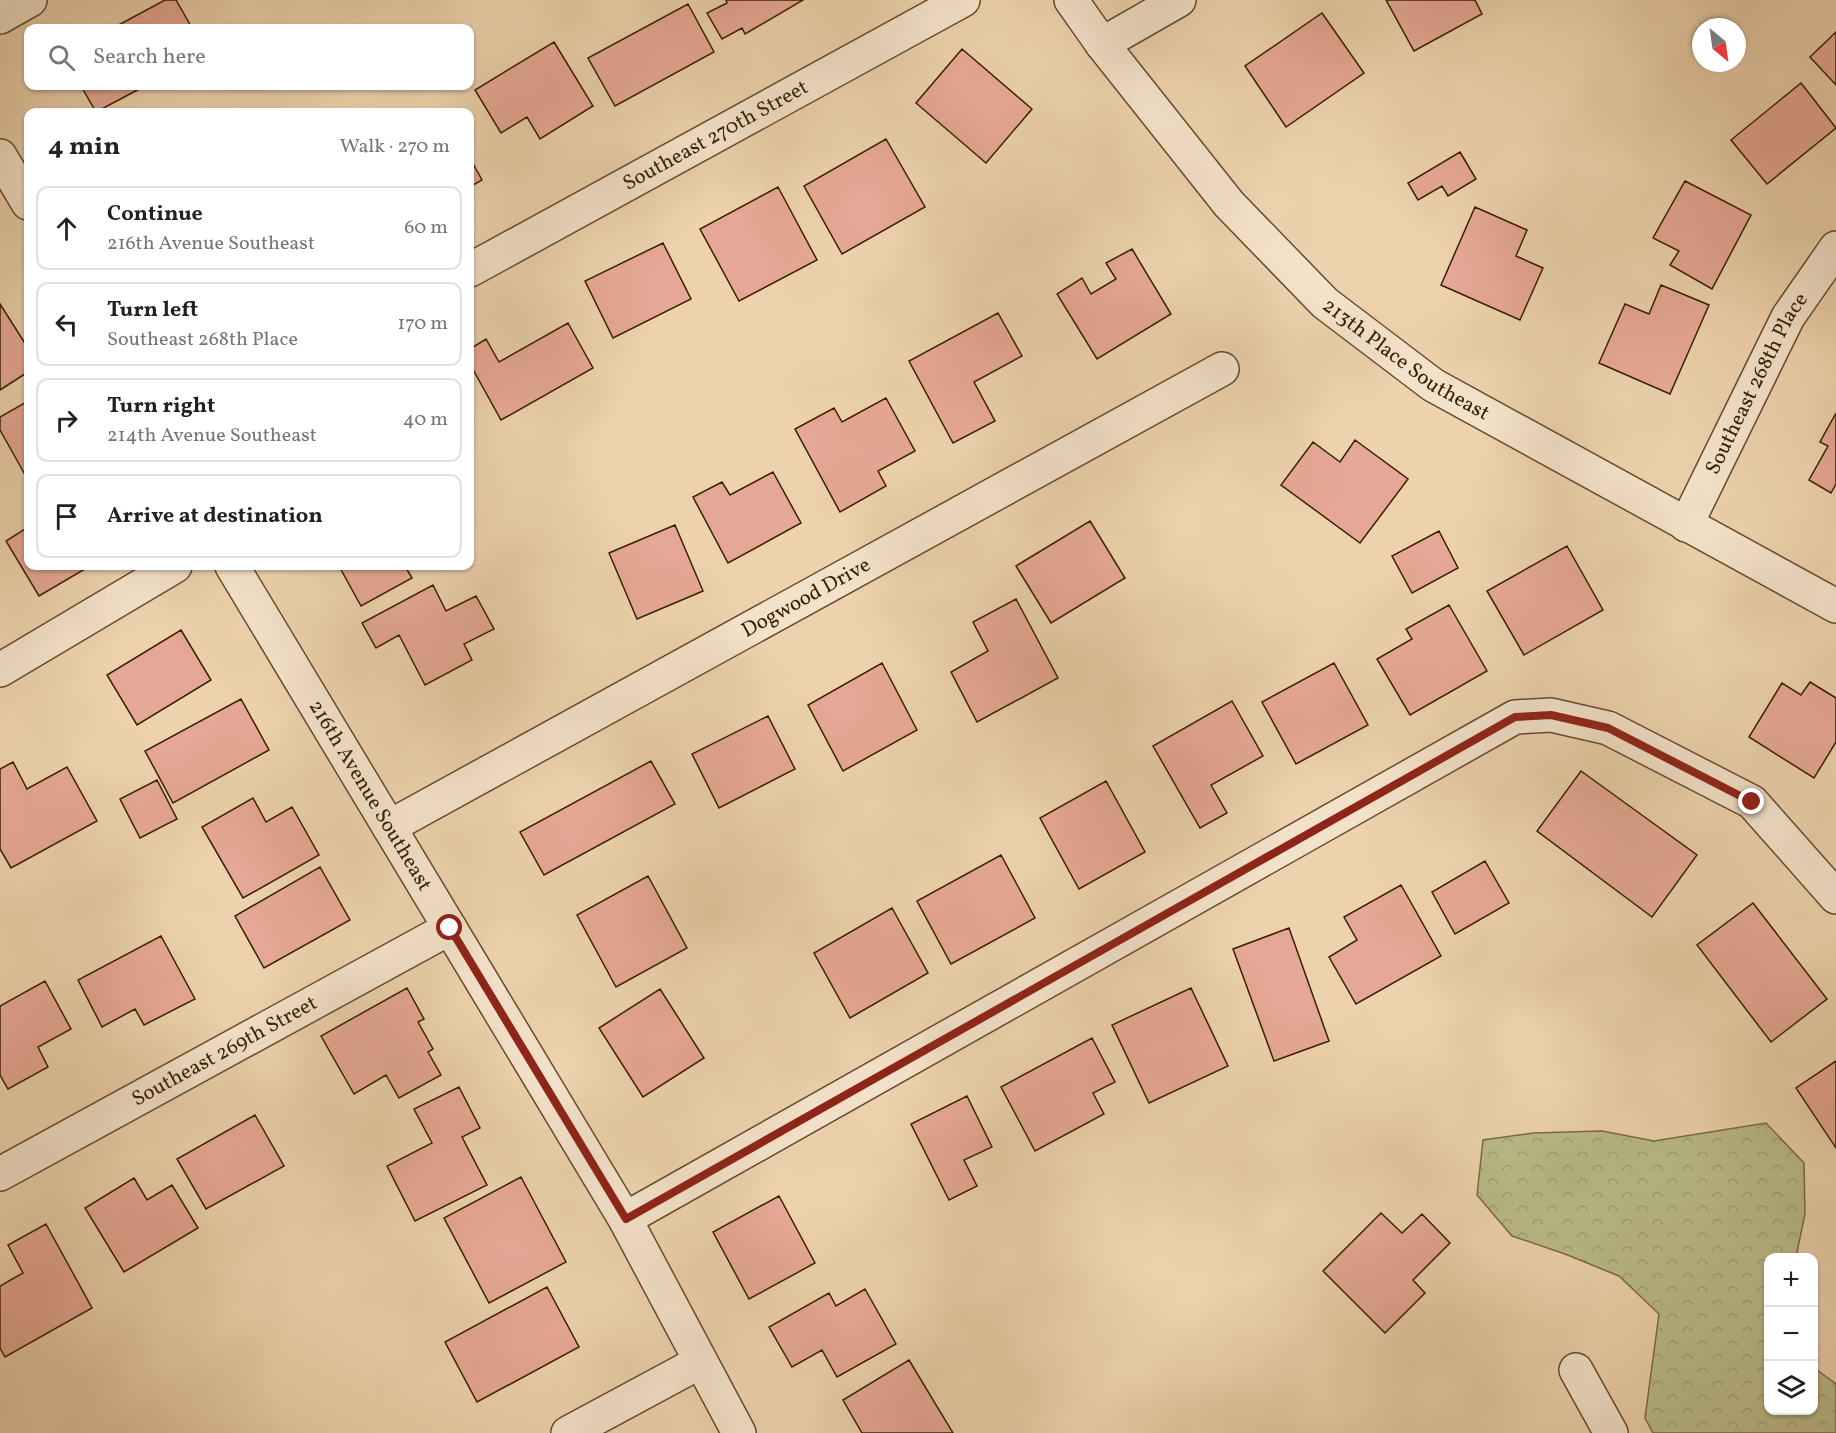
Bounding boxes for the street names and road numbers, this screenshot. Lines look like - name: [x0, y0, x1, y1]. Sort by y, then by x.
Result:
- street label: Southeast 270th Street: [618, 73, 814, 198]
- street label: Southeast 268th Place: [1698, 287, 1815, 480]
- street label: 213th Place Southeast: [1316, 291, 1495, 428]
- street label: Dogwood Drive: [736, 550, 876, 645]
- street label: 216th Avenue Southeast: [301, 695, 439, 897]
- street label: Southeast 269th Street: [127, 989, 323, 1114]

